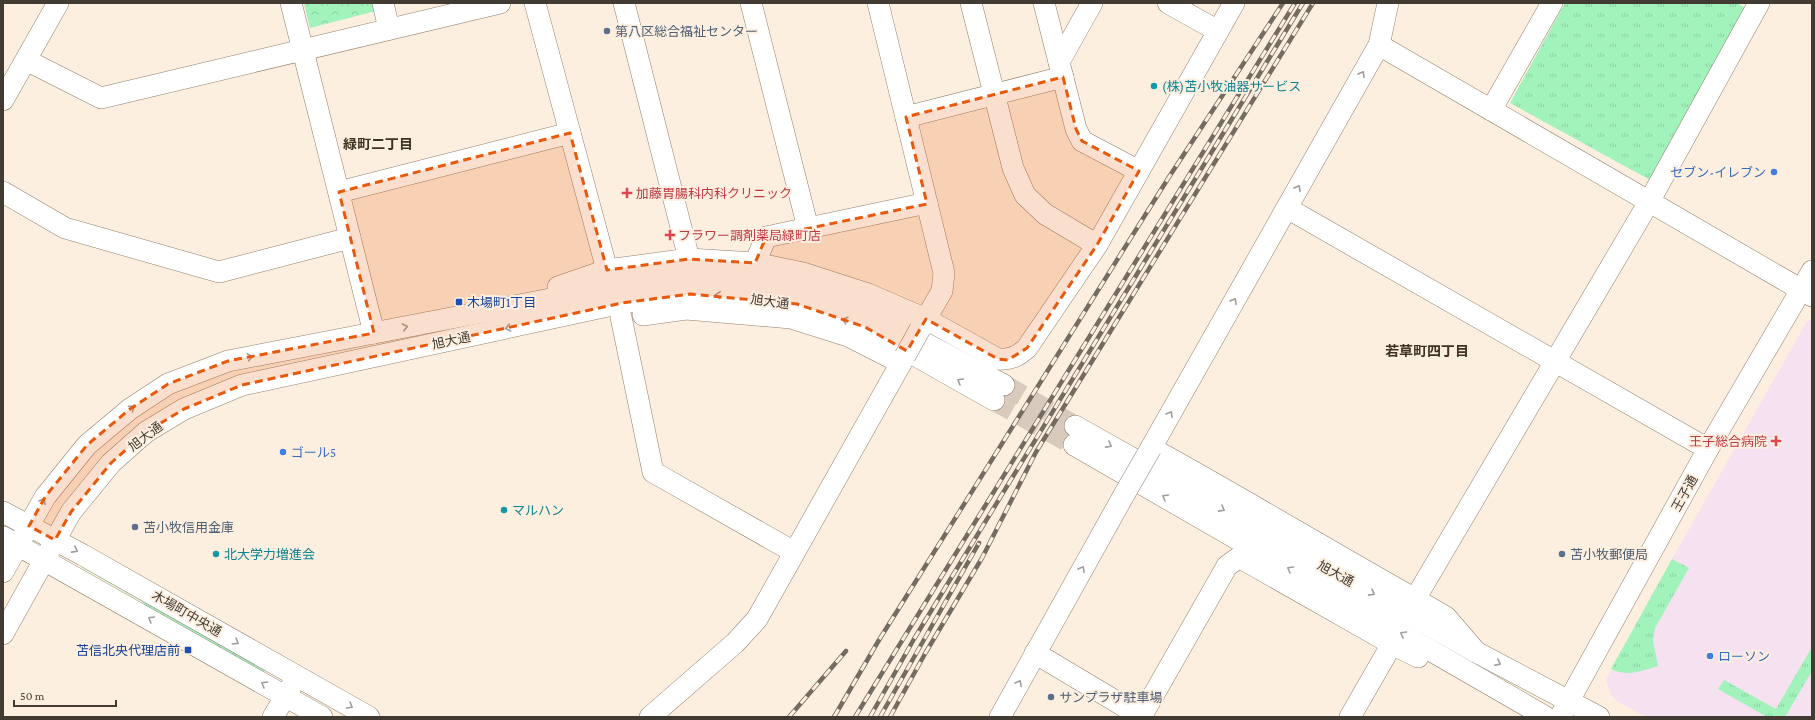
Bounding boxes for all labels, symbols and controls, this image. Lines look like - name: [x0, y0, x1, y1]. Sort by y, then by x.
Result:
- place label: 第八区総合福祉センター: [615, 24, 758, 39]
- marker: 第八区総合福祉センター: [602, 26, 612, 36]
- one-way arrow: [1358, 71, 1365, 79]
- place label: (株)苫小牧油器サービス: [1162, 79, 1301, 95]
- marker: (株)苫小牧油器サービス: [1149, 81, 1159, 91]
- district label: 緑町二丁目: [343, 136, 413, 152]
- place label: セブン-イレブン: [1670, 165, 1766, 180]
- marker: セブン-イレブン: [1769, 167, 1779, 177]
- one-way arrow: [1294, 185, 1301, 192]
- place label: 加藤胃腸科内科クリニック: [636, 186, 792, 201]
- marker: 加藤胃腸科内科クリニック: [621, 187, 633, 199]
- place label: フラワー調剤薬局緑町店: [678, 228, 821, 243]
- marker: フラワー調剤薬局緑町店: [665, 230, 675, 240]
- one-way arrow: [715, 291, 721, 299]
- street label: 旭大通: [750, 291, 790, 312]
- place label: 木場町1丁目: [467, 295, 536, 310]
- marker: 木場町1丁目: [454, 297, 464, 307]
- one-way arrow: [1230, 298, 1237, 305]
- one-way arrow: [842, 316, 849, 325]
- one-way arrow: [402, 323, 409, 331]
- one-way arrow: [505, 323, 511, 332]
- street label: 旭大通: [430, 329, 472, 352]
- district label: 若草町四丁目: [1385, 343, 1469, 359]
- one-way arrow: [247, 353, 253, 361]
- one-way arrow: [957, 378, 964, 385]
- one-way arrow: [128, 406, 135, 413]
- one-way arrow: [1166, 411, 1173, 418]
- street label: 旭大通: [125, 419, 165, 454]
- place label: 王子総合病院: [1689, 434, 1767, 449]
- marker: 王子総合病院: [1770, 435, 1782, 447]
- one-way arrow: [1105, 441, 1112, 448]
- place label: ゴール5: [291, 445, 336, 460]
- marker: ゴール5: [278, 447, 288, 457]
- street label: 王子通: [1668, 473, 1700, 514]
- one-way arrow: [1162, 495, 1169, 502]
- one-way arrow: [38, 498, 45, 505]
- place label: マルハン: [512, 503, 564, 518]
- one-way arrow: [1218, 504, 1225, 512]
- marker: マルハン: [499, 505, 509, 515]
- place label: 苫小牧信用金庫: [143, 520, 234, 535]
- marker: 苫小牧信用金庫: [130, 522, 140, 532]
- one-way arrow: [70, 545, 78, 553]
- place label: 北大学力増進会: [224, 547, 315, 562]
- place label: 苫小牧郵便局: [1570, 547, 1648, 562]
- marker: 北大学力増進会: [211, 549, 221, 559]
- marker: 苫小牧郵便局: [1557, 549, 1567, 559]
- street label: 旭大通: [1315, 557, 1356, 589]
- one-way arrow: [1078, 566, 1085, 573]
- one-way arrow: [1287, 567, 1294, 574]
- street label: 木場町中央通: [149, 587, 224, 639]
- one-way arrow: [1368, 589, 1375, 596]
- one-way arrow: [148, 617, 155, 624]
- one-way arrow: [1400, 631, 1407, 638]
- one-way arrow: [232, 637, 240, 644]
- place label: 苫信北央代理店前: [76, 643, 180, 658]
- marker: 苫信北央代理店前: [183, 645, 193, 655]
- place label: ローソン: [1718, 649, 1770, 664]
- marker: ローソン: [1705, 651, 1715, 661]
- one-way arrow: [1493, 658, 1501, 666]
- one-way arrow: [1014, 680, 1022, 687]
- one-way arrow: [261, 681, 268, 688]
- scale bar: [14, 682, 116, 708]
- text: 50 m: [20, 689, 45, 703]
- place label: サンプラザ駐車場: [1059, 690, 1163, 705]
- marker: サンプラザ駐車場: [1046, 692, 1056, 702]
- one-way arrow: [345, 701, 353, 709]

